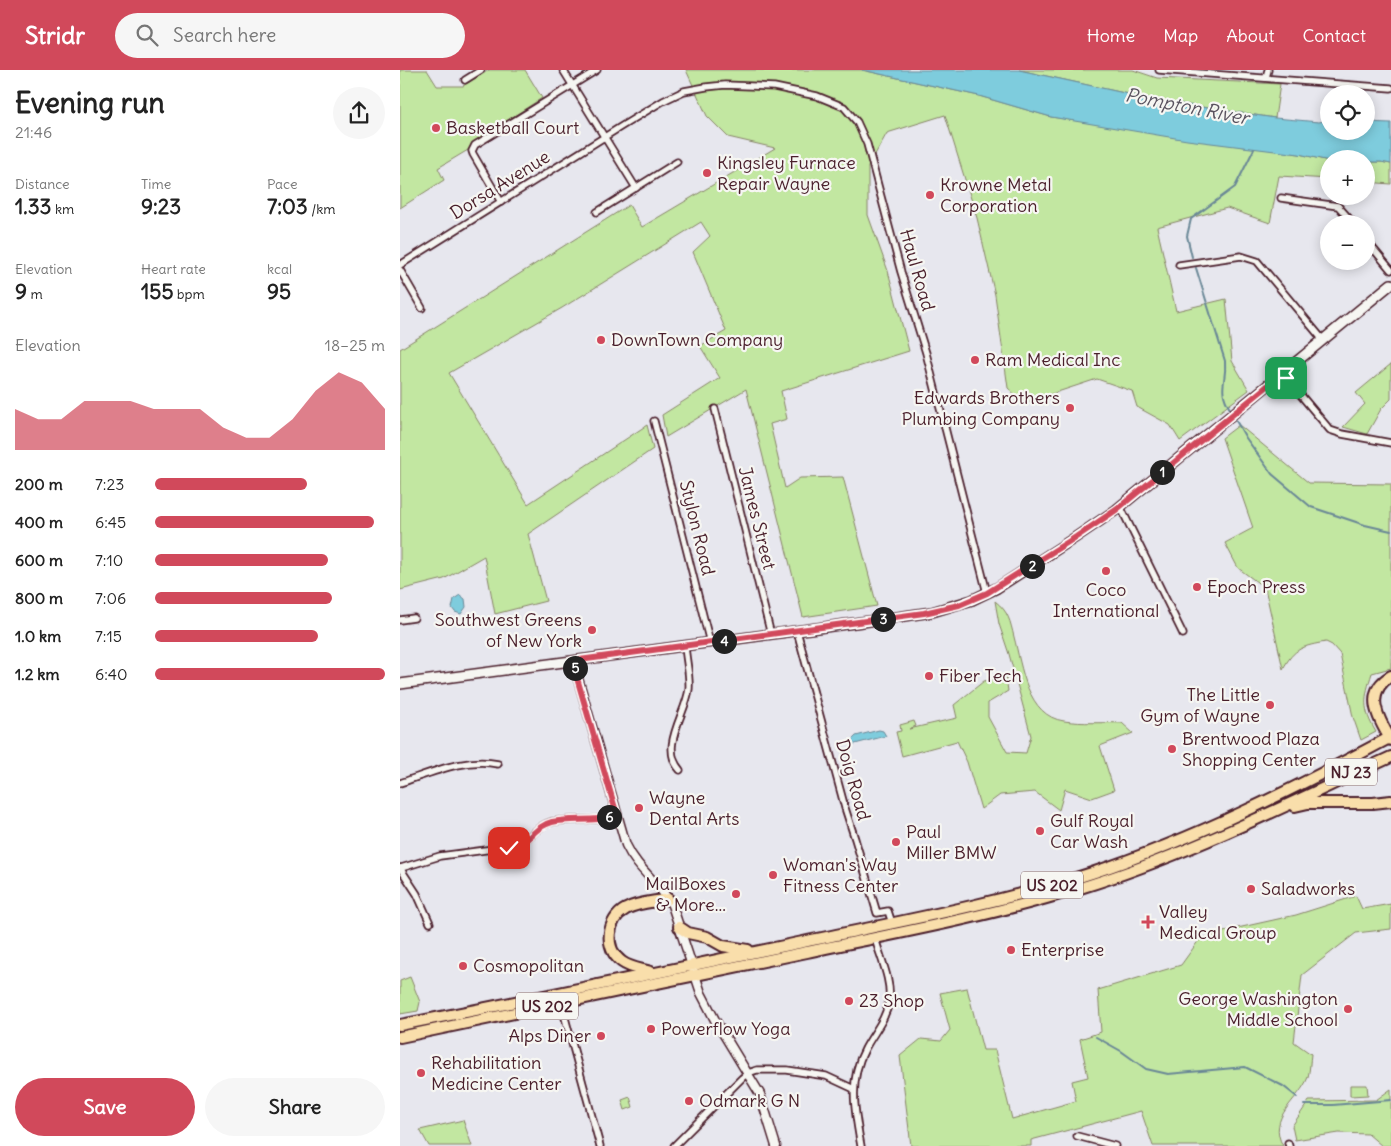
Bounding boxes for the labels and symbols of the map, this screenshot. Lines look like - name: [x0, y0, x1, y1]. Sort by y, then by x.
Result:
- water label: Pompton River: [1123, 82, 1253, 130]
- place label: Basketball Court: [446, 116, 579, 139]
- marker: Basketball Court: [430, 122, 442, 134]
- street label: Dorsa Avenue: [446, 145, 554, 224]
- place label: Kingsley Furnace Repair Wayne: [717, 151, 856, 195]
- marker: Kingsley Furnace Repair Wayne: [701, 167, 713, 179]
- place label: Krowne Metal Corporation: [940, 173, 1052, 217]
- marker: Krowne Metal Corporation: [924, 189, 936, 201]
- street label: Haul Road: [895, 226, 940, 314]
- place label: DownTown Company: [611, 328, 783, 351]
- marker: DownTown Company: [595, 334, 607, 346]
- place label: Ram Medical Inc: [985, 348, 1120, 371]
- marker: Ram Medical Inc: [969, 354, 981, 366]
- pin: [1265, 357, 1307, 399]
- place label: Edwards Brothers Plumbing Company: [901, 386, 1060, 430]
- marker: Edwards Brothers Plumbing Company: [1064, 402, 1076, 414]
- pin: 1: [1150, 460, 1174, 484]
- street label: James Street: [734, 464, 781, 572]
- street label: Stylon Road: [675, 478, 720, 578]
- pin: 2: [1020, 554, 1044, 578]
- marker: Coco International: [1100, 565, 1112, 577]
- place label: Epoch Press: [1207, 575, 1305, 598]
- place label: Coco International: [1053, 578, 1159, 622]
- marker: Epoch Press: [1191, 581, 1203, 593]
- pin: 3: [870, 606, 896, 632]
- place label: Southwest Greens of New York: [435, 608, 582, 652]
- marker: Southwest Greens of New York: [586, 624, 598, 636]
- pin: 4: [712, 628, 736, 654]
- pin: 5: [562, 656, 588, 680]
- place label: Fiber Tech: [939, 664, 1022, 687]
- marker: Fiber Tech: [923, 670, 935, 682]
- place label: The Little Gym of Wayne: [1140, 683, 1260, 727]
- marker: The Little Gym of Wayne: [1264, 699, 1276, 711]
- place label: Brentwood Plaza Shopping Center: [1182, 727, 1320, 771]
- street label: Doig Road: [831, 737, 876, 824]
- marker: Brentwood Plaza Shopping Center: [1166, 743, 1178, 755]
- road number: NJ 23: [1325, 759, 1377, 786]
- place label: Wayne Dental Arts: [649, 786, 740, 830]
- marker: Wayne Dental Arts: [633, 802, 645, 814]
- pin: 6: [596, 804, 622, 830]
- place label: Gulf Royal Car Wash: [1050, 809, 1134, 853]
- place label: Paul Miller BMW: [906, 820, 997, 864]
- marker: Gulf Royal Car Wash: [1034, 825, 1046, 837]
- pin: [488, 827, 530, 869]
- marker: Paul Miller BMW: [890, 836, 902, 848]
- place label: Woman's Way Fitness Center: [783, 853, 899, 897]
- marker: Woman's Way Fitness Center: [767, 869, 779, 881]
- place label: MailBoxes & More...: [645, 872, 726, 916]
- road number: US 202: [1021, 872, 1083, 898]
- place label: Saladworks: [1261, 877, 1355, 900]
- marker: Saladworks: [1245, 883, 1257, 895]
- marker: MailBoxes & More...: [730, 888, 742, 900]
- place label: Valley Medical Group: [1159, 900, 1276, 944]
- marker: Valley Medical Group: [1141, 915, 1155, 929]
- place label: Enterprise: [1021, 938, 1104, 961]
- marker: Enterprise: [1005, 944, 1017, 956]
- place label: Cosmopolitan: [473, 954, 584, 977]
- marker: Cosmopolitan: [457, 960, 469, 972]
- place label: George Washington Middle School: [1178, 987, 1338, 1031]
- place label: 23 Shop: [859, 989, 924, 1012]
- road number: US 202: [516, 992, 578, 1019]
- marker: 23 Shop: [843, 995, 855, 1007]
- marker: George Washington Middle School: [1342, 1003, 1354, 1015]
- place label: Powerflow Yoga: [661, 1017, 790, 1040]
- marker: Powerflow Yoga: [645, 1023, 657, 1035]
- place label: Alps Diner: [508, 1024, 592, 1047]
- marker: Alps Diner: [595, 1030, 607, 1042]
- place label: Rehabilitation Medicine Center: [431, 1051, 562, 1095]
- marker: Rehabilitation Medicine Center: [415, 1067, 427, 1079]
- place label: Odmark G N: [699, 1089, 800, 1112]
- marker: Odmark G N: [683, 1095, 695, 1107]

